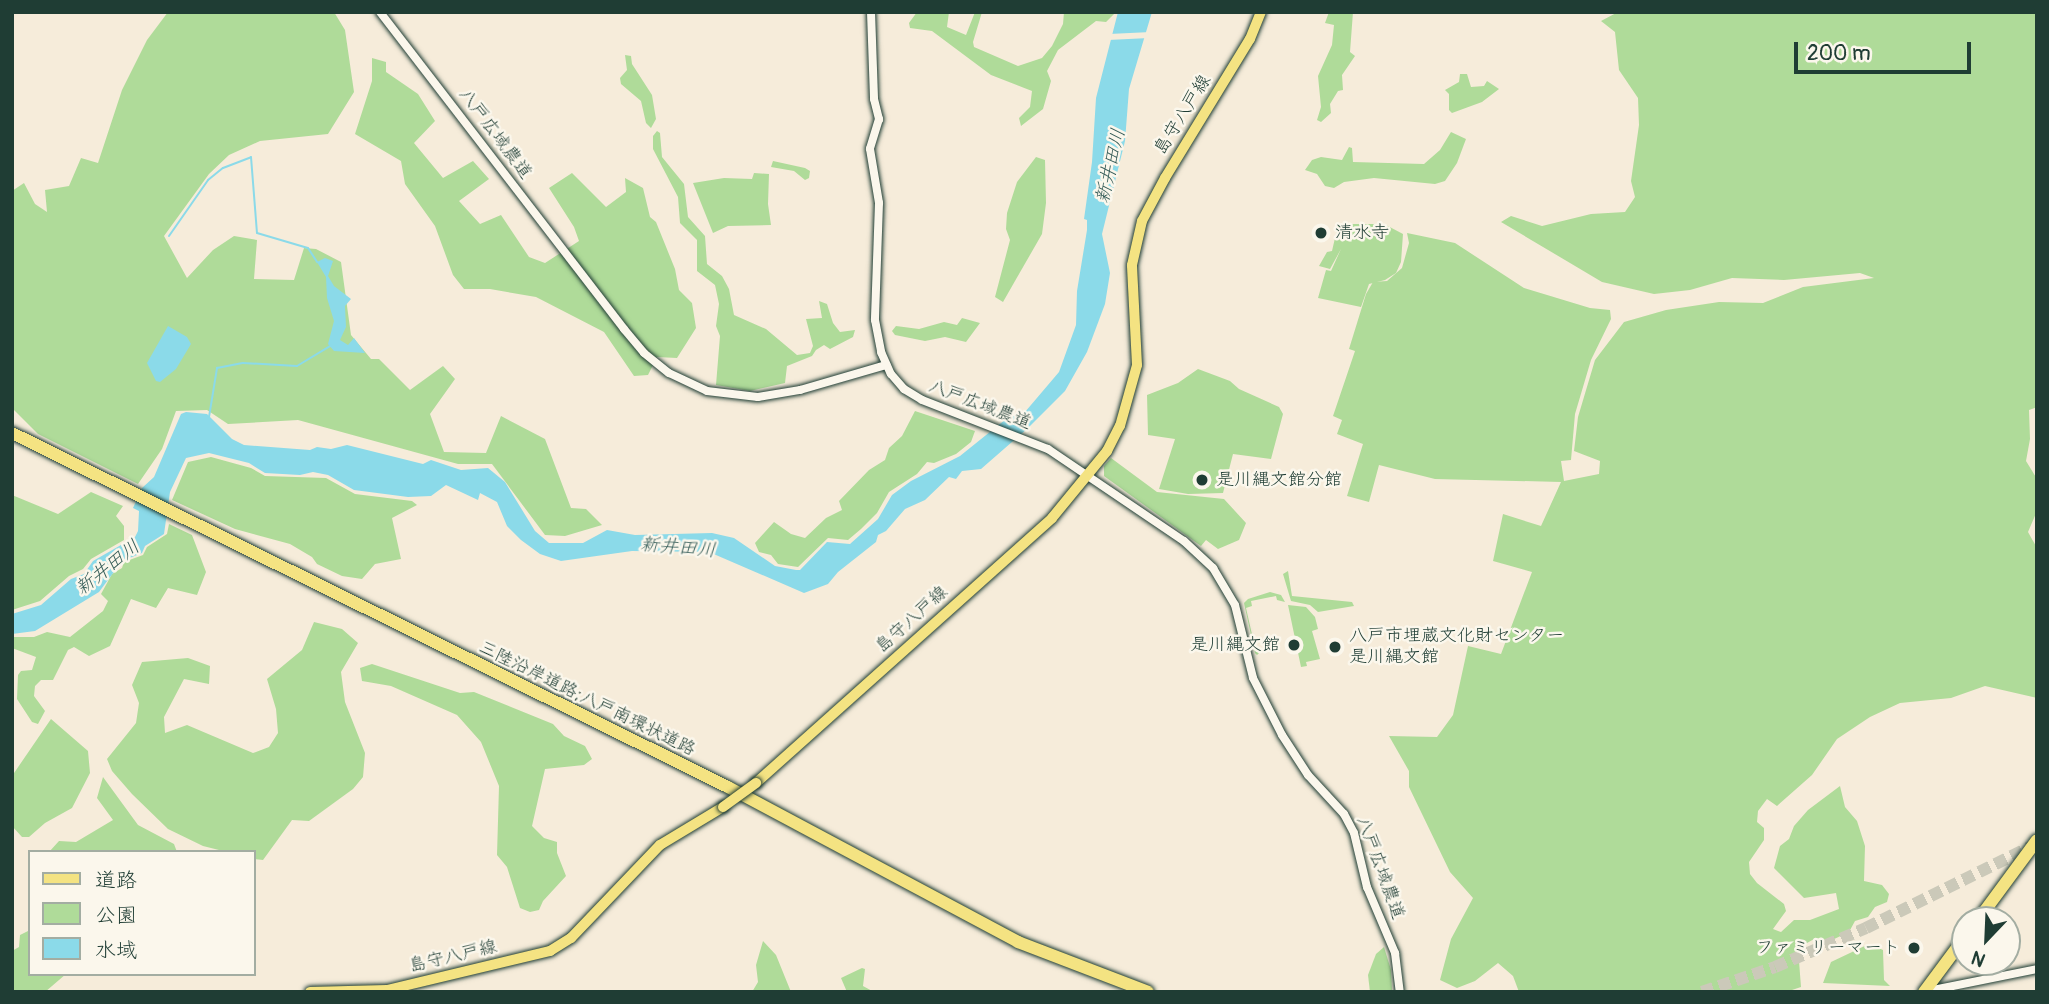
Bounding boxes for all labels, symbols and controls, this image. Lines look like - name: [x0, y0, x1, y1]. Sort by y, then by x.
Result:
- scale bar: [1797, 28, 1974, 72]
- text: 200 m: [1807, 40, 1871, 67]
- street label: 島守八戸線: [1150, 71, 1216, 159]
- street label: 八戸広域農道: [454, 84, 536, 184]
- water label: 新井田川: [1091, 126, 1131, 206]
- place label: 清水寺: [1335, 222, 1389, 244]
- marker: 清水寺: [1313, 225, 1329, 241]
- street label: 八戸広域農道: [926, 376, 1034, 434]
- place label: 是川縄文館分館: [1216, 469, 1342, 491]
- marker: 是川縄文館分館: [1194, 472, 1210, 488]
- water label: 新井田川: [639, 533, 717, 563]
- water label: 新井田川: [71, 536, 145, 600]
- street label: 島守八戸線: [871, 582, 953, 658]
- place label: 八戸市埋蔵文化財センター 是川縄文館: [1349, 626, 1565, 668]
- place label: 是川縄文館: [1190, 634, 1280, 656]
- street label: 三陸沿岸道路;八戸南環状道路: [475, 637, 699, 761]
- marker: 是川縄文館: [1286, 637, 1302, 653]
- marker: 八戸市埋蔵文化財センター 是川縄文館: [1327, 639, 1343, 655]
- street label: 八戸広域農道: [1351, 814, 1409, 922]
- legend: [28, 850, 256, 976]
- text: 道路: [95, 867, 137, 894]
- text: 公園: [95, 902, 137, 929]
- north arrow: [1951, 906, 2021, 976]
- street label: 島守八戸線: [407, 936, 499, 978]
- text: 水域: [95, 937, 137, 964]
- place label: ファミリーマート: [1756, 937, 1900, 959]
- marker: ファミリーマート: [1906, 940, 1922, 956]
- text: N: [1968, 945, 1989, 972]

